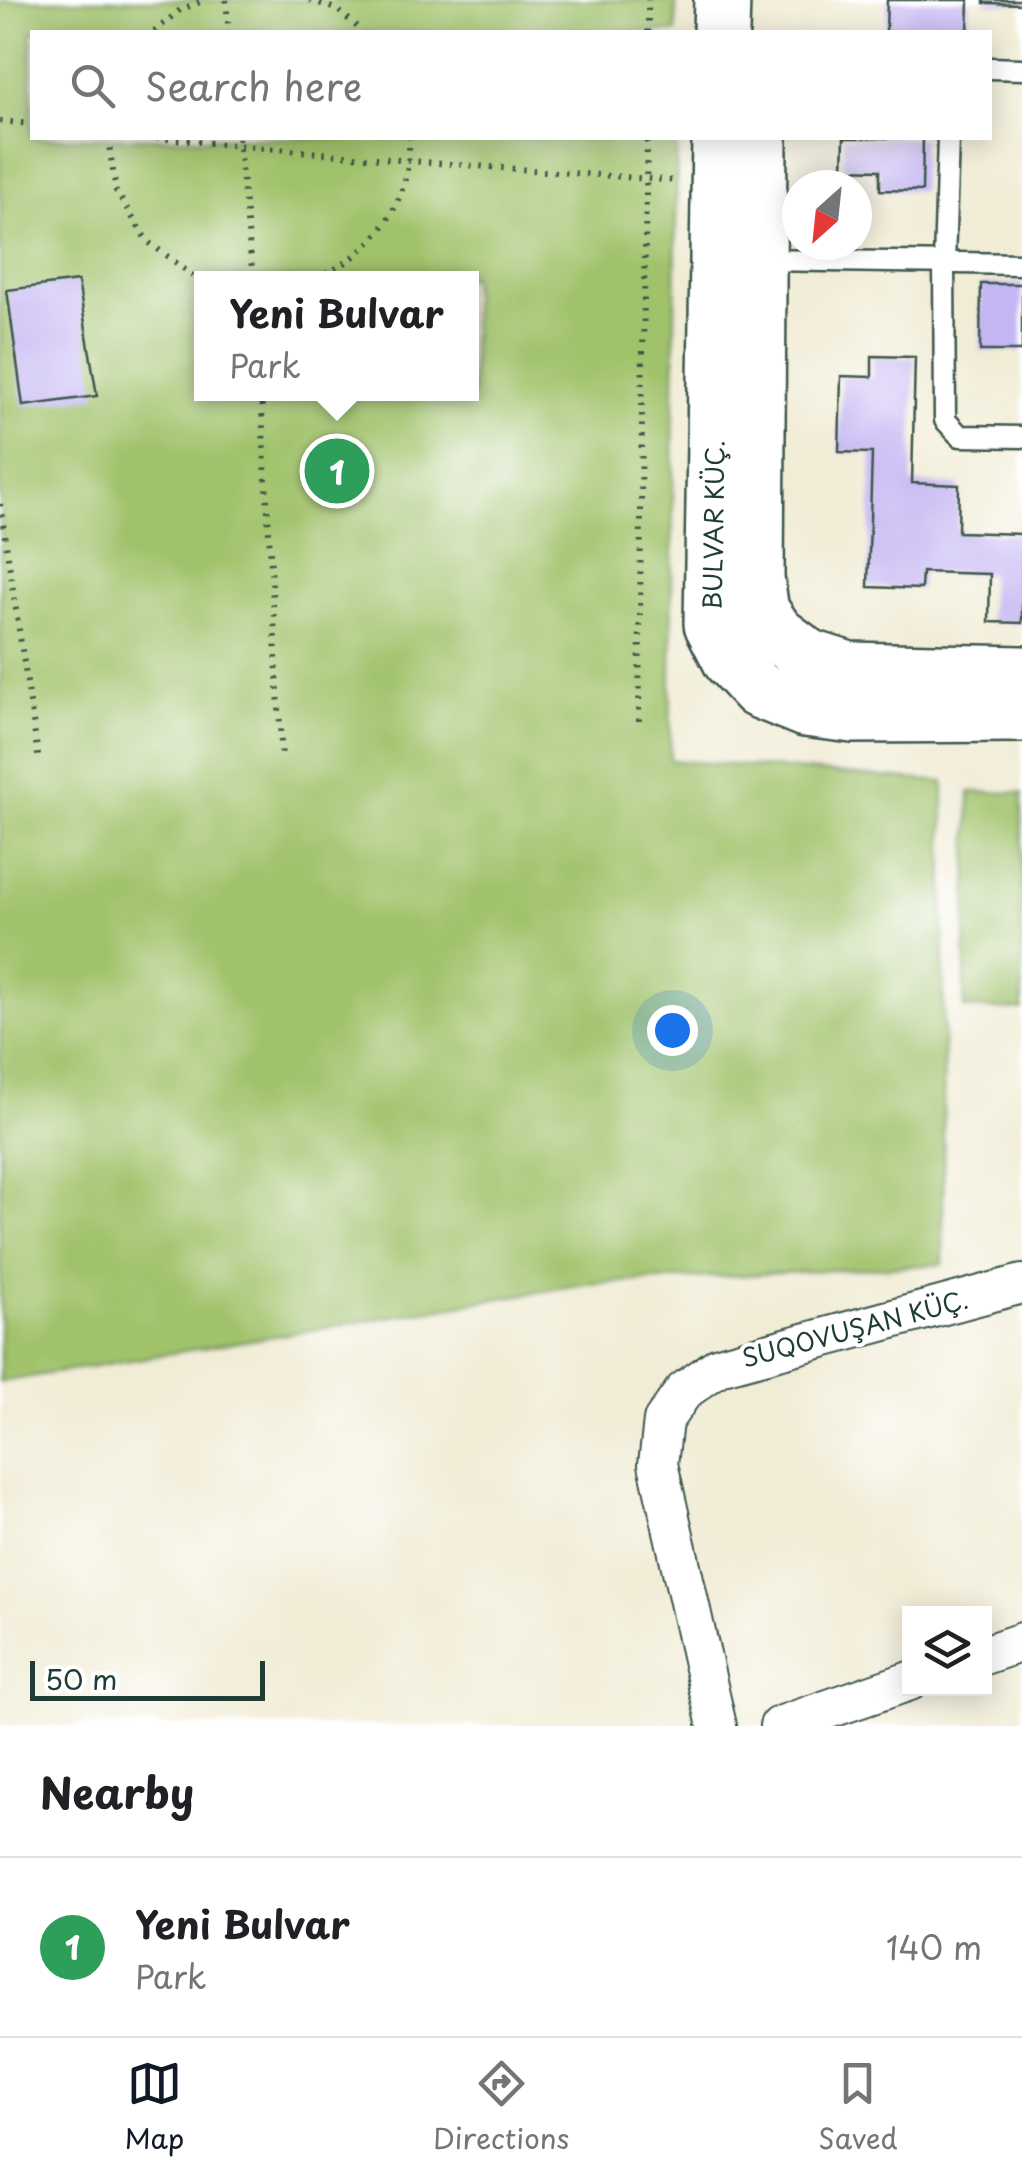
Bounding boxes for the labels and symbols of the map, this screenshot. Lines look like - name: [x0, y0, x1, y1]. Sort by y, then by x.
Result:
- north arrow: [782, 170, 872, 260]
- pin: 1: [304, 434, 370, 508]
- street label: BULVAR KÜÇ.: [693, 440, 733, 610]
- your location: [647, 1005, 698, 1056]
- street label: SUQOVUŞAN KÜÇ.: [737, 1279, 972, 1377]
- scale bar: [30, 1656, 265, 1700]

